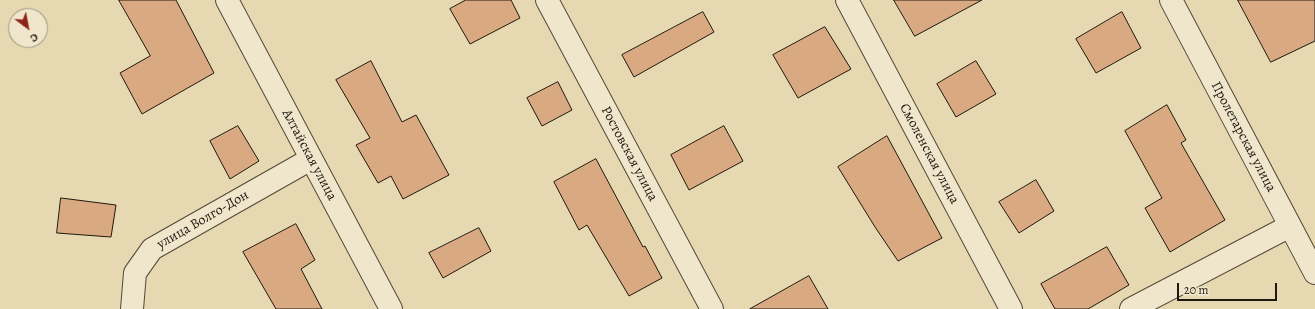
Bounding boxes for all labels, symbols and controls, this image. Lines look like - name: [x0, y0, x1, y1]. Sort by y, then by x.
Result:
- north arrow: [8, 8, 48, 48]
- text: С: [27, 30, 41, 46]
- street label: Пролетарская улица: [1207, 79, 1279, 195]
- street label: Смоленская улица: [895, 101, 963, 207]
- street label: Ростовская улица: [597, 104, 661, 204]
- street label: Алтайская улица: [278, 107, 340, 203]
- street label: улица Волго-Дон: [154, 187, 252, 253]
- scale bar: [1179, 275, 1279, 301]
- text: 20 m: [1184, 282, 1208, 298]

